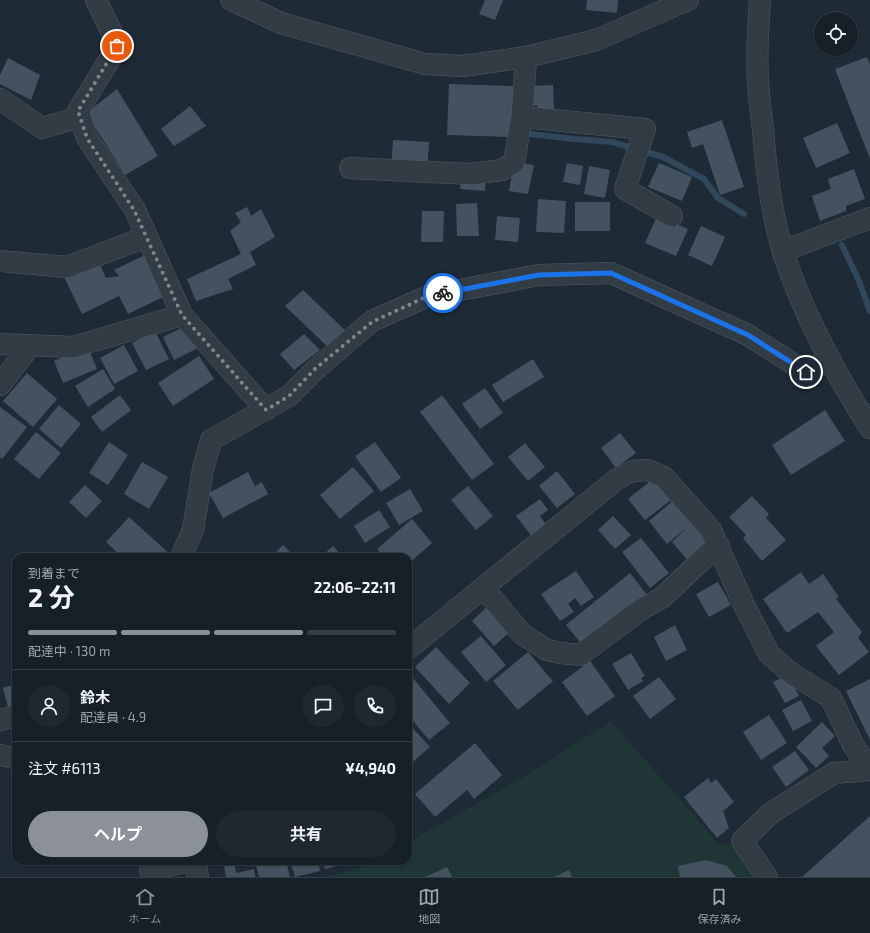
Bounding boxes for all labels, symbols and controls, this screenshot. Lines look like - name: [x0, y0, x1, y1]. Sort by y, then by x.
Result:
- map controls: [814, 12, 858, 56]
- button: locate: [814, 12, 858, 56]
- pin: [100, 29, 134, 63]
- icon: bag: [106, 35, 128, 57]
- courier: [423, 273, 463, 313]
- icon: bike: [432, 282, 454, 304]
- pin: [789, 355, 823, 389]
- icon: home: [795, 361, 817, 383]
- text: 到着まで: [28, 565, 80, 581]
- text: 22:06–22:11: [314, 578, 396, 596]
- text: 2 分: [28, 581, 75, 612]
- text: 配達中 · 130 m: [28, 643, 110, 659]
- button: person: [28, 685, 70, 727]
- button: chat: [302, 685, 344, 727]
- button: phone: [354, 685, 396, 727]
- text: 鈴木: [80, 688, 110, 706]
- text: 配達員 · 4.9: [80, 709, 146, 725]
- text: 注文 #6113: [28, 759, 100, 777]
- text: ¥4,940: [345, 759, 396, 777]
- button: ヘルプ: [28, 811, 208, 857]
- button: 共有: [216, 811, 396, 857]
- tab: ホーム: [129, 886, 161, 926]
- tab: 地図: [418, 886, 440, 926]
- tab: 保存済み: [697, 886, 741, 926]

